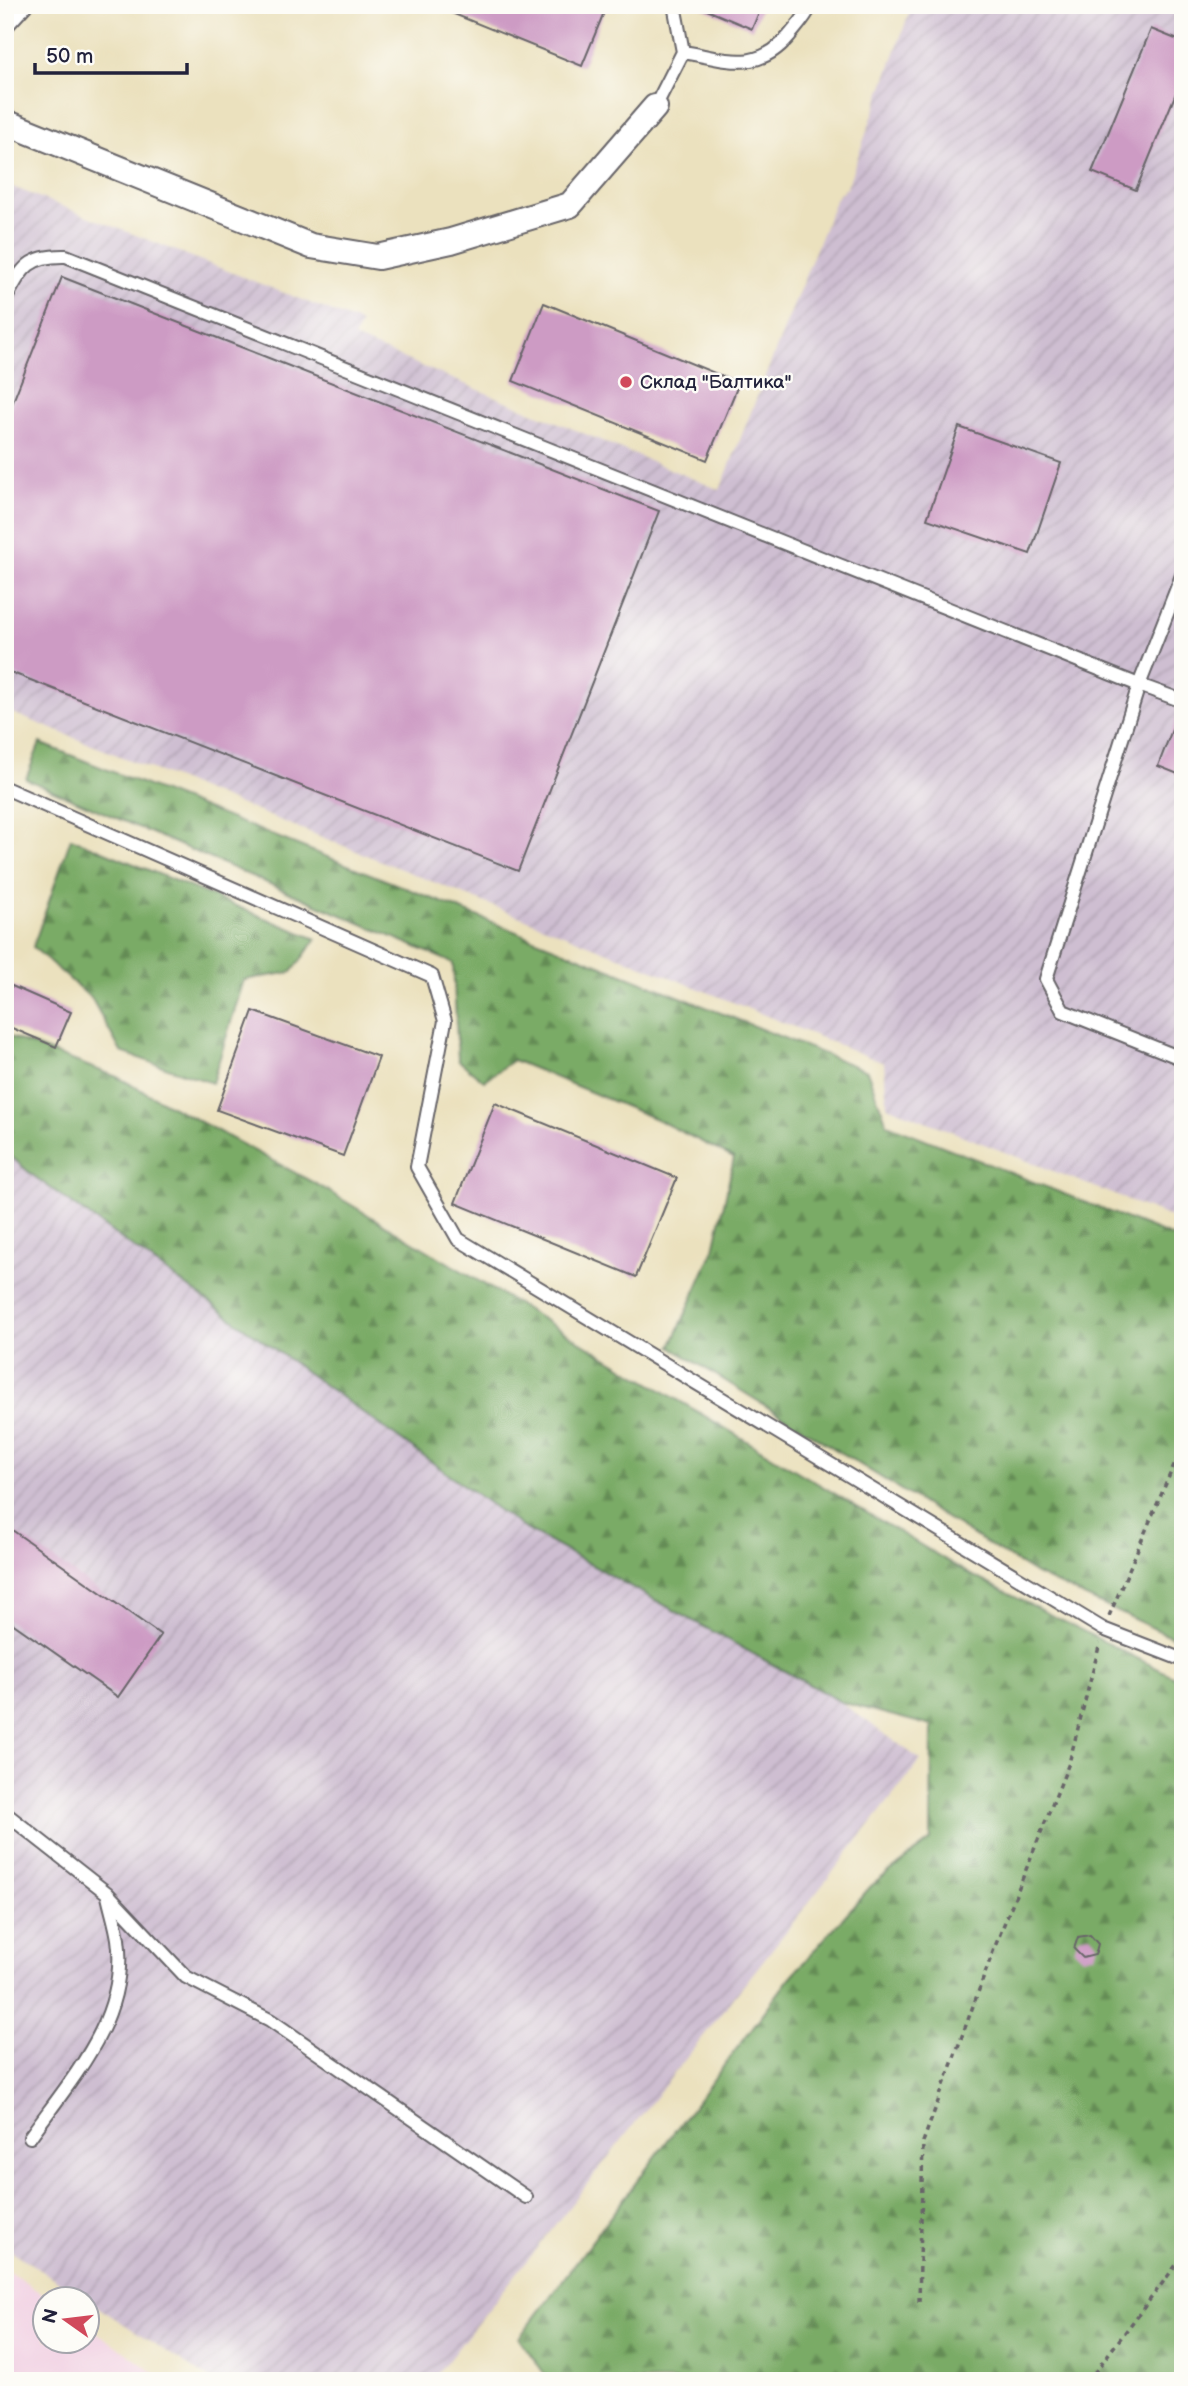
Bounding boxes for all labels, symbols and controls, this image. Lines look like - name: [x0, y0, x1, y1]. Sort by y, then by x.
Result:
- scale bar: [35, 32, 187, 76]
- text: 50 m: [46, 44, 93, 69]
- place label: Склад "Балтика": [640, 371, 792, 394]
- marker: Склад "Балтика": [618, 374, 634, 390]
- north arrow: [32, 2284, 102, 2354]
- text: N: [38, 2307, 64, 2326]

